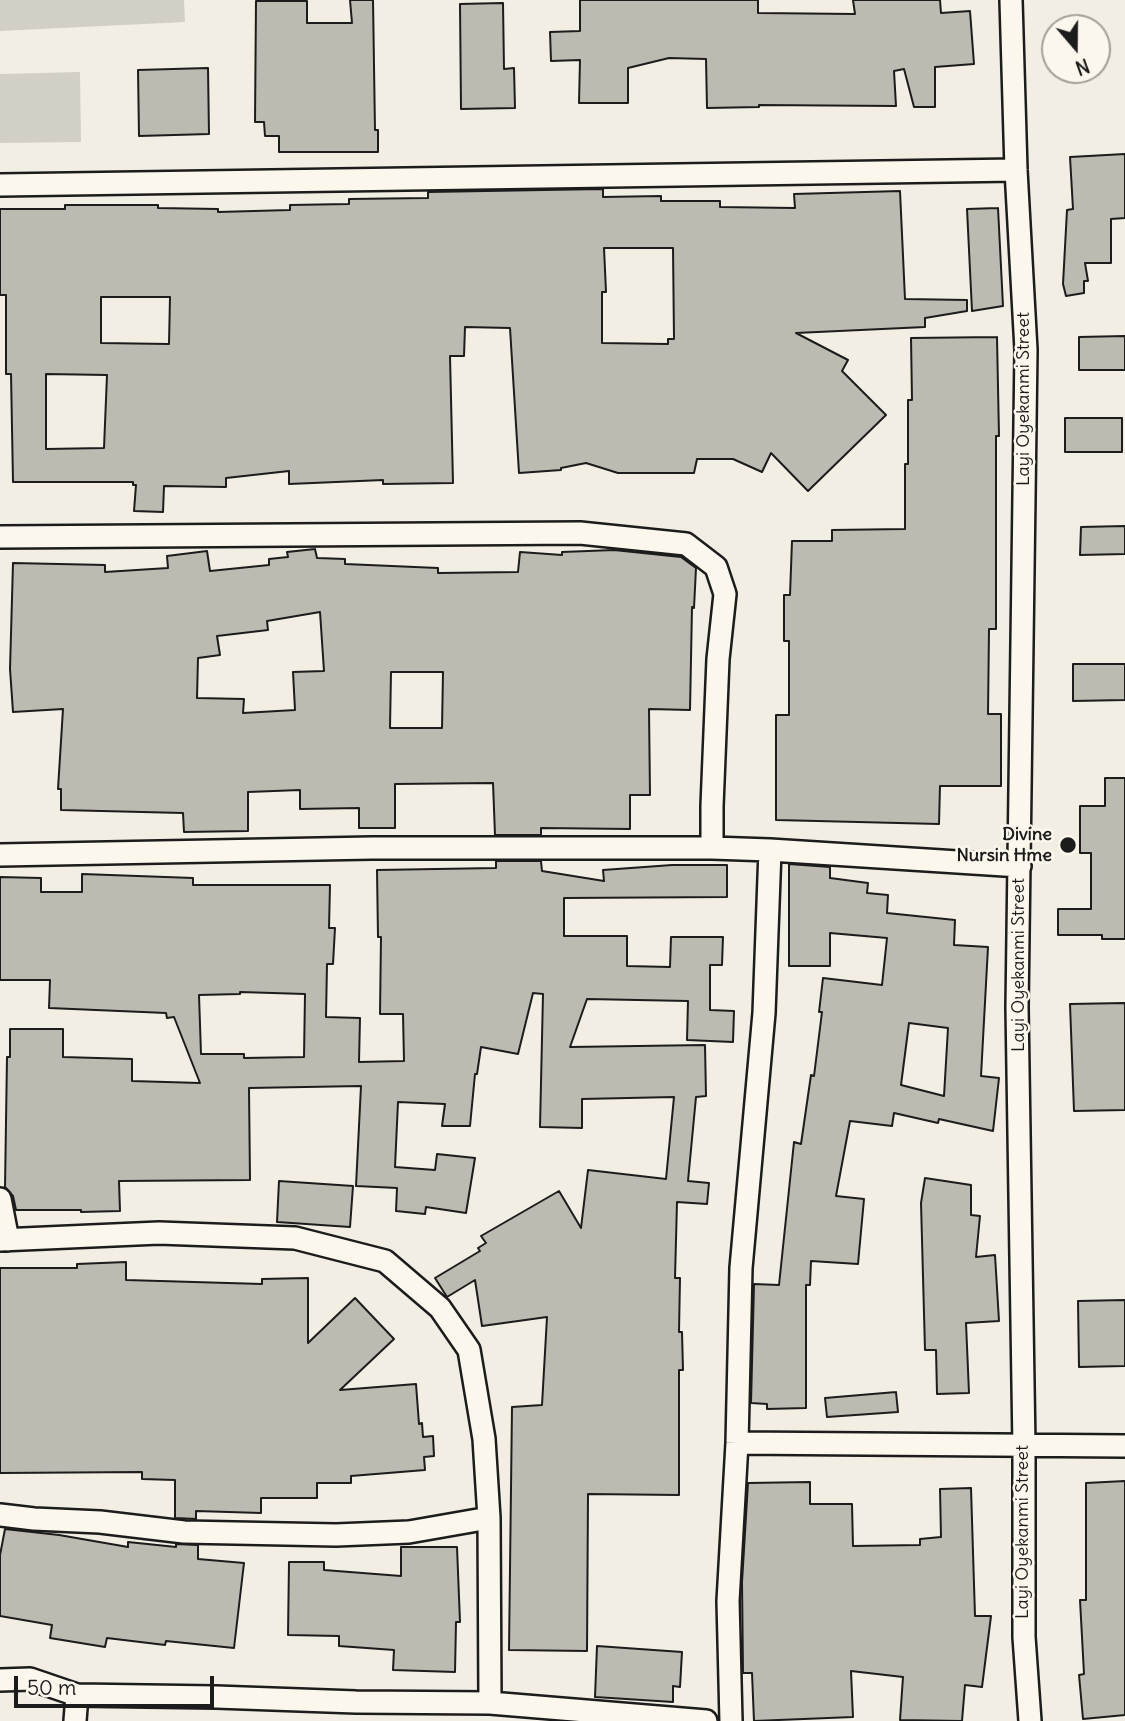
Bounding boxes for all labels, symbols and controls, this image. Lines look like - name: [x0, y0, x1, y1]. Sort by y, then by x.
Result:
- north arrow: [1041, 14, 1111, 84]
- text: N: [1072, 53, 1093, 80]
- street label: Layi Oyekanmi Street: [1013, 312, 1035, 486]
- place label: Divine Nursin Hme: [956, 824, 1052, 866]
- marker: Divine Nursin Hme: [1058, 835, 1078, 855]
- street label: Layi Oyekanmi Street: [1008, 878, 1030, 1052]
- street label: Layi Oyekanmi Street: [1012, 1445, 1034, 1619]
- scale bar: [18, 1662, 217, 1706]
- text: 50 m: [27, 1674, 76, 1701]

